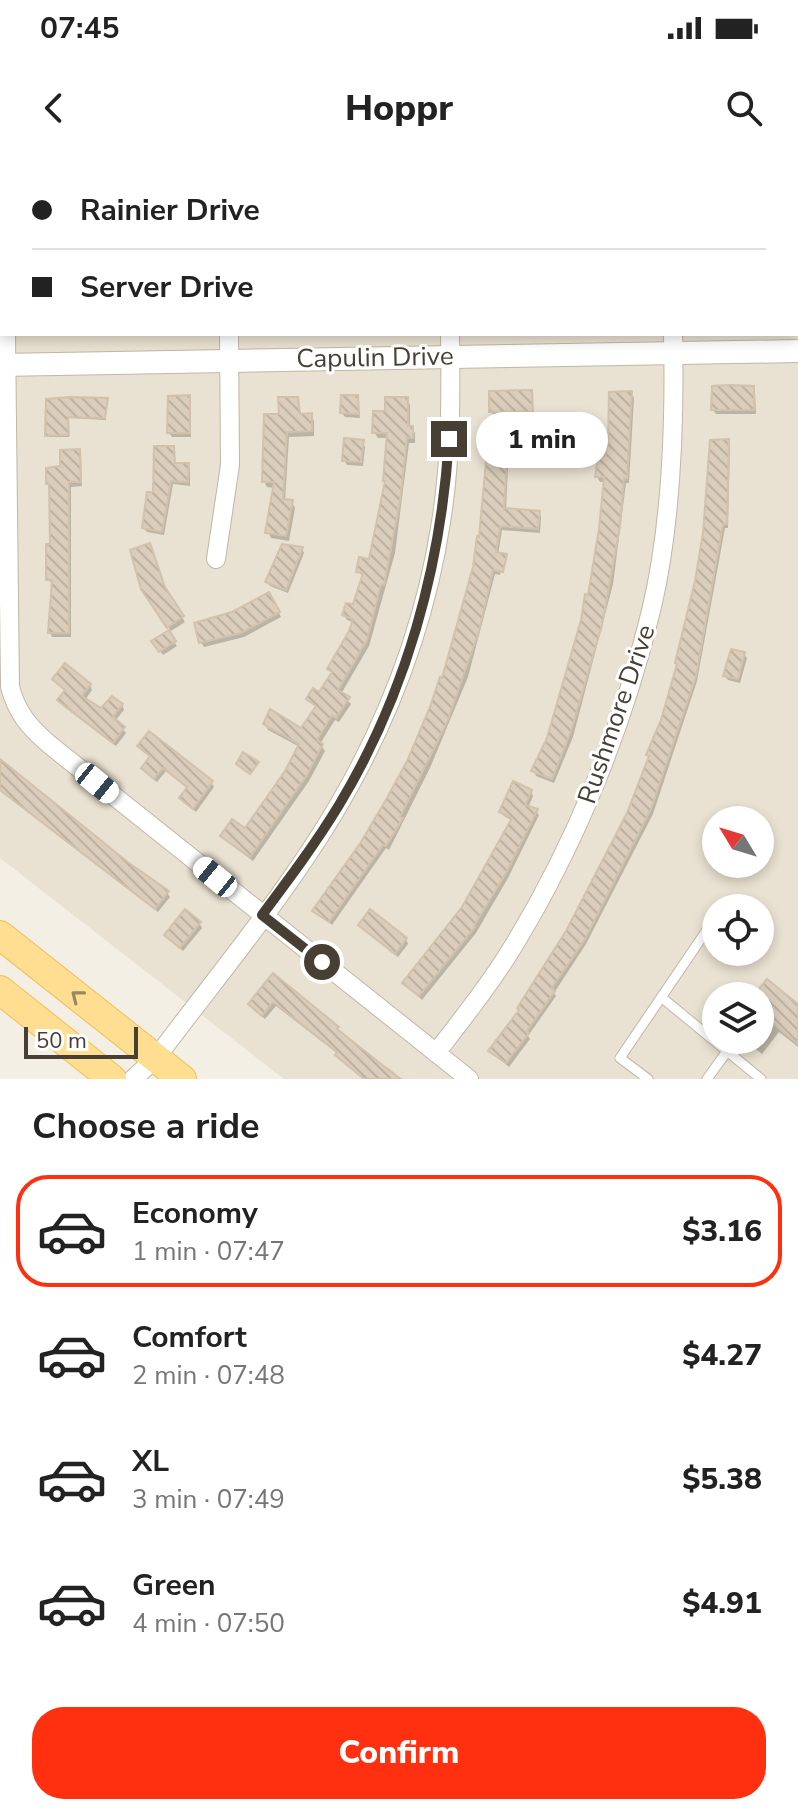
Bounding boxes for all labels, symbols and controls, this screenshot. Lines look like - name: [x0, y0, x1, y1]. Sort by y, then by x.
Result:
- text: 07:45: [40, 8, 119, 49]
- text: Hoppr: [345, 84, 453, 133]
- icon: back: [32, 86, 76, 130]
- icon: search: [722, 86, 766, 130]
- text: Rainier Drive: [80, 190, 260, 231]
- text: Server Drive: [80, 267, 254, 308]
- street label: Capulin Drive: [296, 339, 454, 376]
- callout: 1 min: [477, 411, 609, 467]
- route end: [431, 421, 467, 457]
- text: 1 min: [508, 422, 576, 457]
- street label: Rushmore Drive: [569, 620, 664, 808]
- car: [71, 759, 123, 807]
- north arrow: [702, 806, 774, 878]
- map controls: [702, 806, 774, 1054]
- car: [189, 853, 241, 901]
- button: locate: [702, 894, 774, 966]
- route start: [304, 944, 340, 980]
- button: layers: [702, 982, 774, 1054]
- one-way arrow: [72, 991, 86, 1006]
- scale bar: [24, 1023, 138, 1059]
- text: 50 m: [36, 1026, 87, 1056]
- text: Choose a ride: [32, 1102, 260, 1151]
- text: Economy: [132, 1193, 258, 1234]
- icon: car: [36, 1195, 108, 1267]
- text: $3.16: [682, 1211, 762, 1252]
- text: 1 min · 07:47: [132, 1234, 285, 1269]
- text: Comfort: [132, 1317, 247, 1358]
- icon: car: [36, 1319, 108, 1391]
- text: $4.27: [682, 1335, 762, 1376]
- text: 2 min · 07:48: [132, 1358, 285, 1393]
- text: XL: [132, 1441, 169, 1482]
- icon: car: [36, 1443, 108, 1515]
- text: $5.38: [682, 1459, 762, 1500]
- text: 3 min · 07:49: [132, 1482, 285, 1517]
- text: Green: [132, 1565, 216, 1606]
- icon: car: [36, 1567, 108, 1639]
- text: $4.91: [682, 1583, 762, 1624]
- text: 4 min · 07:50: [132, 1606, 285, 1641]
- button: Confirm: [32, 1707, 766, 1799]

